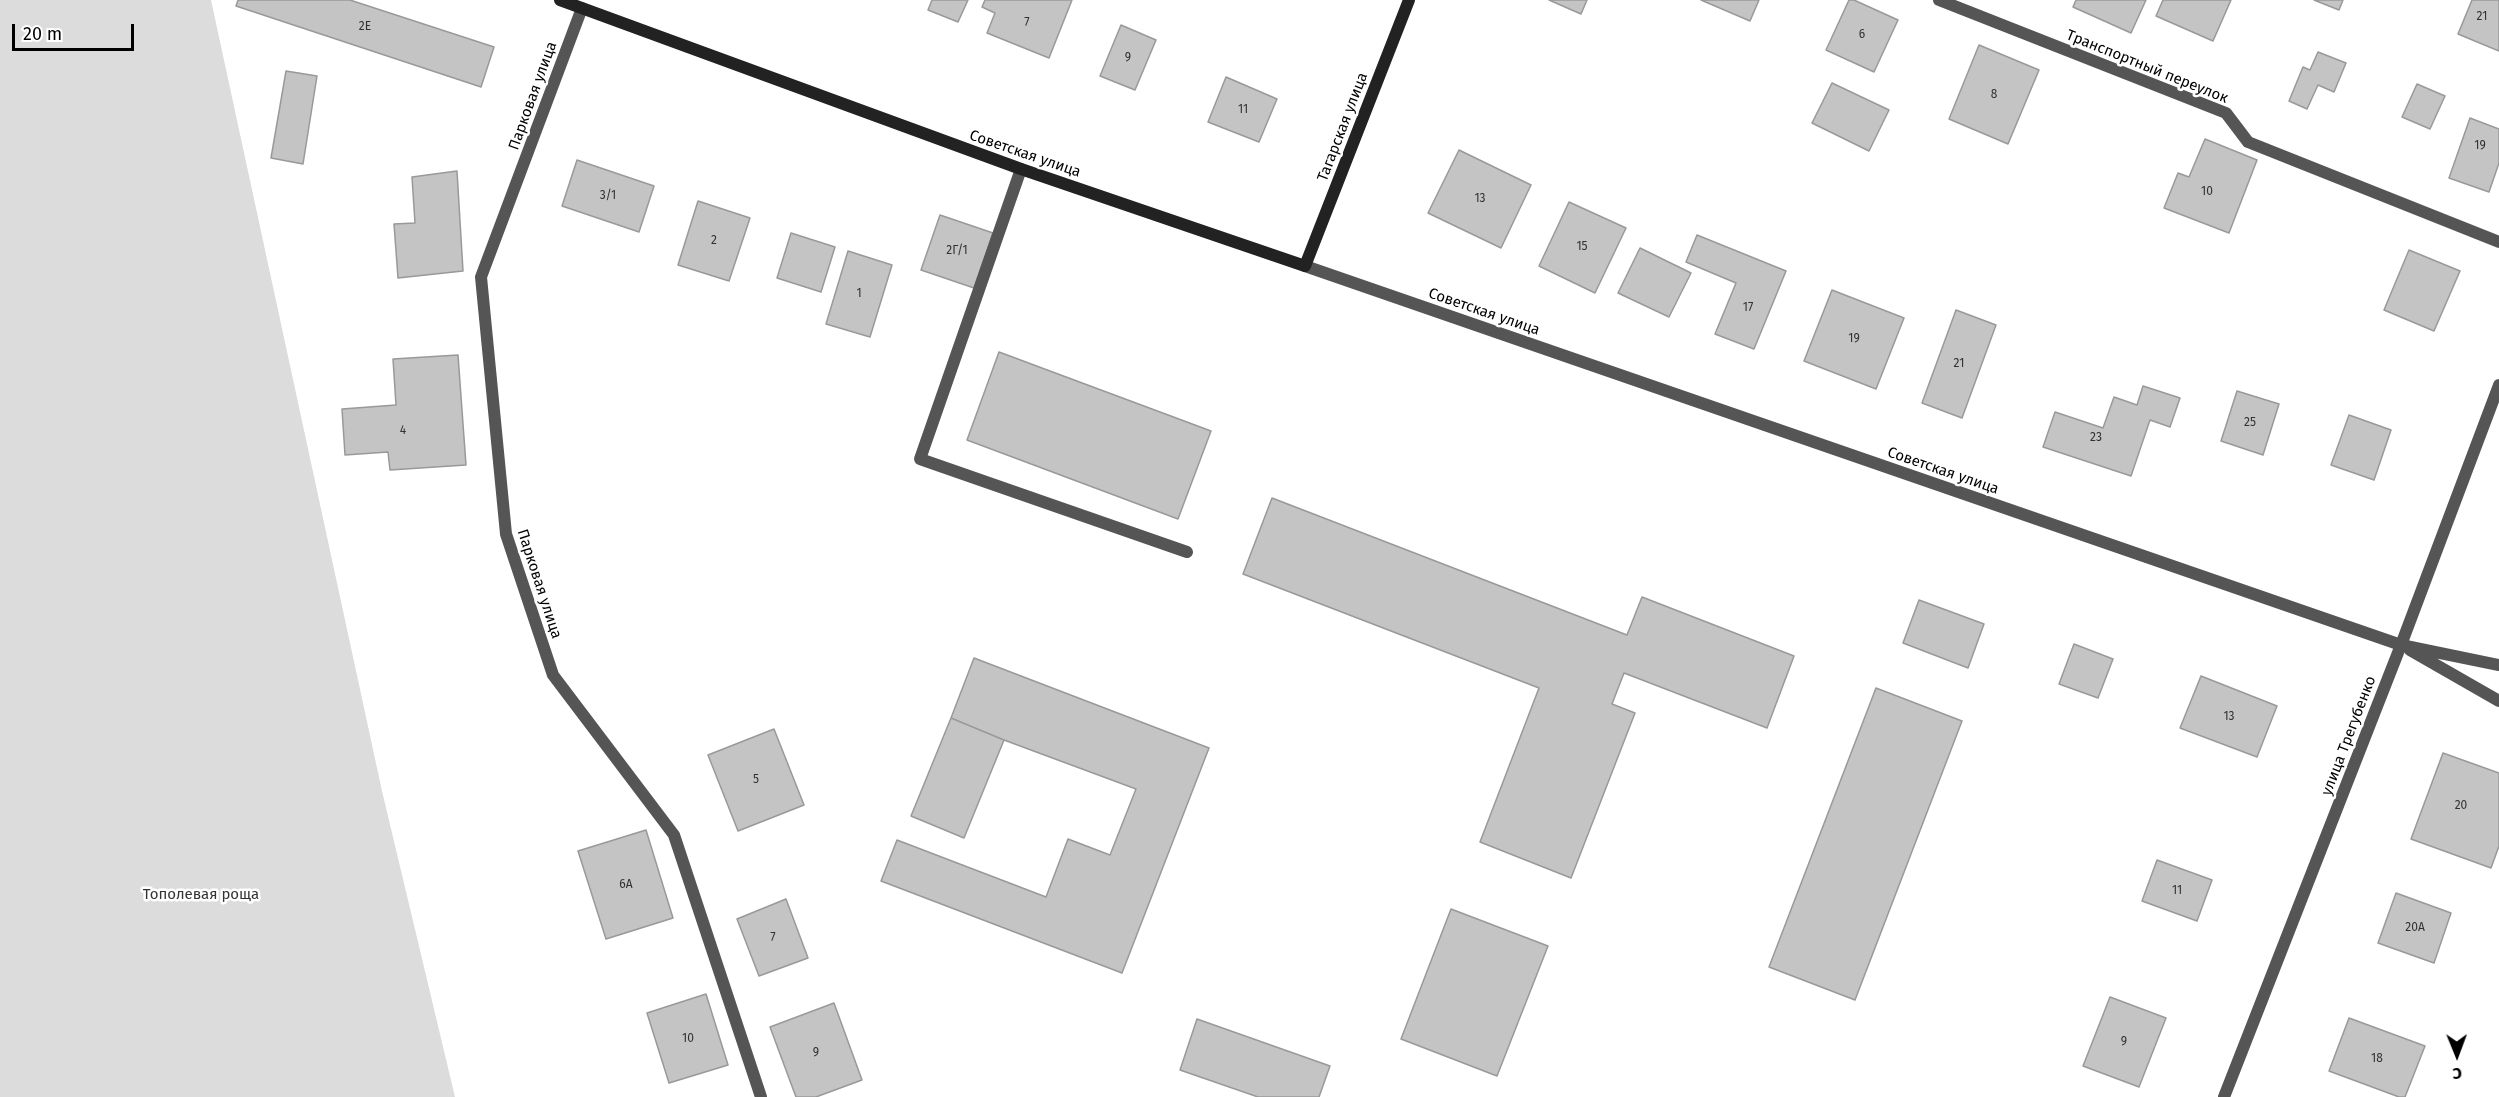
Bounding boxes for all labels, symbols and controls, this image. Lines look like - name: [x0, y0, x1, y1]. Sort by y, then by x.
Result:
- house number: 21: [2477, 10, 2487, 24]
- scale bar: [15, 12, 136, 50]
- house number: 7: [1024, 16, 1030, 30]
- house number: 2Е: [359, 20, 371, 34]
- text: 20 m: [23, 23, 62, 45]
- street label: Транспортный переулок: [2063, 26, 2231, 108]
- house number: 6: [1859, 28, 1865, 42]
- street label: Парковая улица: [505, 39, 561, 153]
- house number: 9: [1125, 51, 1131, 65]
- street label: Тагарская улица: [1314, 70, 1372, 184]
- house number: 8: [1991, 88, 1997, 102]
- house number: 11: [1238, 103, 1248, 117]
- street label: Советская улица: [967, 127, 1083, 181]
- house number: 19: [2474, 139, 2486, 153]
- house number: 10: [2201, 185, 2213, 199]
- house number: 3/1: [600, 189, 616, 203]
- house number: 13: [1474, 192, 1486, 206]
- house number: 2: [711, 234, 717, 248]
- house number: 15: [1576, 240, 1588, 254]
- house number: 2Г/1: [946, 244, 968, 258]
- street label: Советская улица: [1426, 285, 1542, 339]
- house number: 1: [856, 287, 862, 301]
- house number: 17: [1743, 301, 1753, 315]
- house number: 19: [1848, 332, 1860, 346]
- house number: 21: [1954, 357, 1964, 371]
- house number: 25: [2244, 416, 2256, 430]
- house number: 4: [400, 424, 406, 438]
- house number: 23: [2090, 431, 2102, 445]
- street label: Советская улица: [1885, 444, 2001, 498]
- street label: Парковая улица: [513, 527, 565, 641]
- street label: улица Трегубенко: [2318, 674, 2380, 798]
- house number: 13: [2223, 710, 2235, 724]
- house number: 5: [753, 773, 759, 787]
- house number: 20: [2455, 799, 2467, 813]
- house number: 6А: [619, 878, 633, 892]
- house number: 11: [2172, 884, 2182, 898]
- park label: Тополевая роща: [143, 886, 259, 904]
- house number: 20А: [2405, 921, 2425, 935]
- house number: 7: [770, 931, 776, 945]
- north arrow: [2427, 1025, 2487, 1085]
- house number: 10: [682, 1032, 694, 1046]
- house number: 9: [2121, 1035, 2127, 1049]
- house number: 9: [813, 1046, 819, 1060]
- house number: 18: [2371, 1052, 2383, 1066]
- text: С: [2453, 1064, 2462, 1083]

